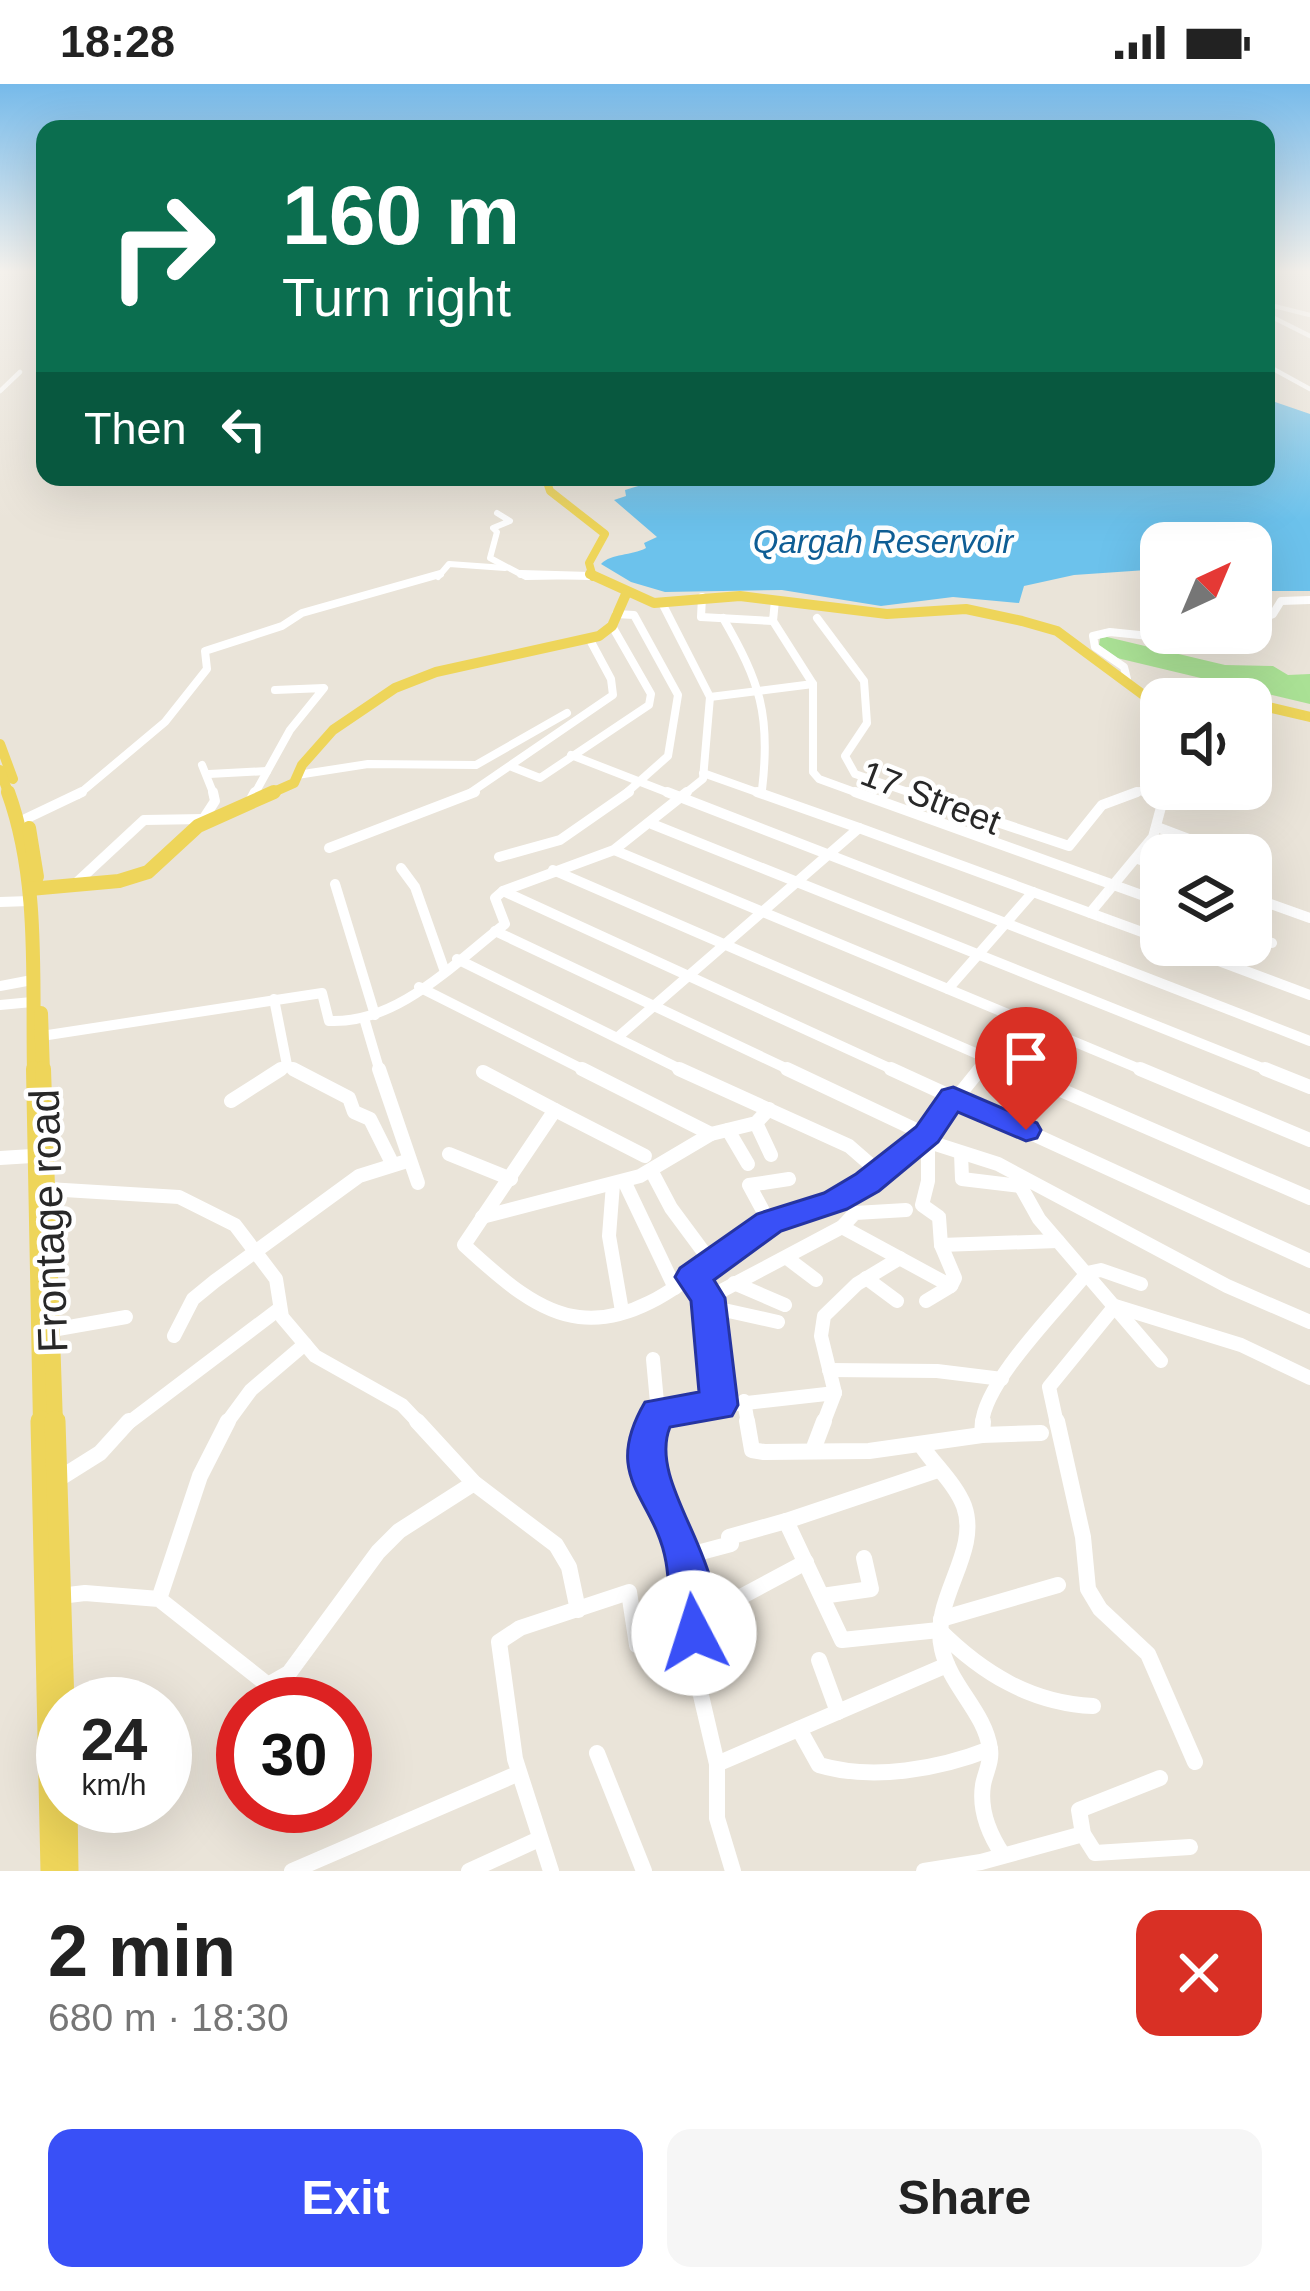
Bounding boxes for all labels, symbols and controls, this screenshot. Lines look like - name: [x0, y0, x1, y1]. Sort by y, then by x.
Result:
- text: 18:28: [60, 16, 175, 67]
- icon: right: [84, 168, 240, 324]
- text: 160 m: [282, 168, 520, 262]
- text: Turn right: [282, 267, 511, 327]
- icon: left: [211, 396, 277, 462]
- text: Then: [84, 403, 187, 454]
- north arrow: [1140, 522, 1272, 654]
- map controls: [1140, 522, 1272, 966]
- water label: Qargah Reservoir: [753, 523, 1015, 560]
- button: sound: [1140, 678, 1272, 810]
- street label: 17 Street: [855, 752, 1006, 843]
- button: layers: [1140, 834, 1272, 966]
- pin: [975, 1007, 1077, 1130]
- icon: arrive: [993, 1025, 1059, 1091]
- street label: Frontage road: [20, 1088, 77, 1354]
- position arrow: [631, 1570, 757, 1696]
- speed limit sign: 30: [216, 1677, 372, 1833]
- text: 24: [81, 1706, 147, 1773]
- text: km/h: [81, 1768, 147, 1801]
- button: close: [1136, 1910, 1262, 2036]
- text: 2 min: [48, 1911, 236, 1991]
- text: 680 m · 18:30: [48, 1996, 289, 2039]
- button: Exit: [48, 2129, 643, 2267]
- button: Share: [667, 2129, 1262, 2267]

